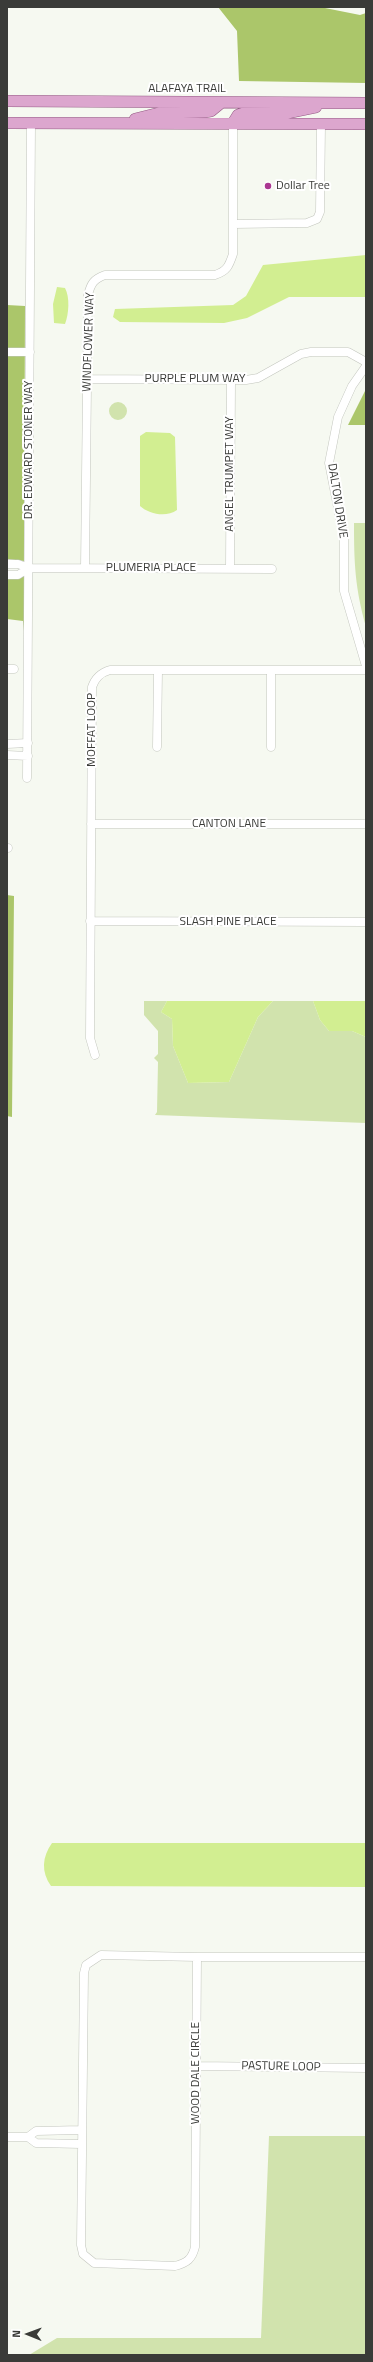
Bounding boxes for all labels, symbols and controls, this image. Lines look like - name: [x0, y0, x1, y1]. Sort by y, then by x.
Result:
- street label: ALAFAYA TRAIL: [148, 82, 226, 96]
- place label: Dollar Tree: [276, 179, 330, 193]
- marker: Dollar Tree: [263, 181, 273, 191]
- street label: WINDFLOWER WAY: [80, 292, 98, 392]
- street label: PURPLE PLUM WAY: [145, 372, 245, 386]
- street label: DR. EDWARD STONER WAY: [22, 381, 36, 519]
- street label: ANGEL TRUMPET WAY: [223, 416, 237, 532]
- street label: DALTON DRIVE: [324, 462, 350, 540]
- street label: PLUMERIA PLACE: [106, 561, 196, 575]
- street label: MOFFAT LOOP: [85, 693, 99, 767]
- street label: CANTON LANE: [192, 817, 266, 831]
- street label: SLASH PINE PLACE: [179, 915, 277, 929]
- street label: WOOD DALE CIRCLE: [189, 2022, 203, 2124]
- street label: PASTURE LOOP: [241, 2059, 321, 2075]
- north arrow: [8, 2314, 48, 2354]
- text: N: [8, 2330, 24, 2338]

